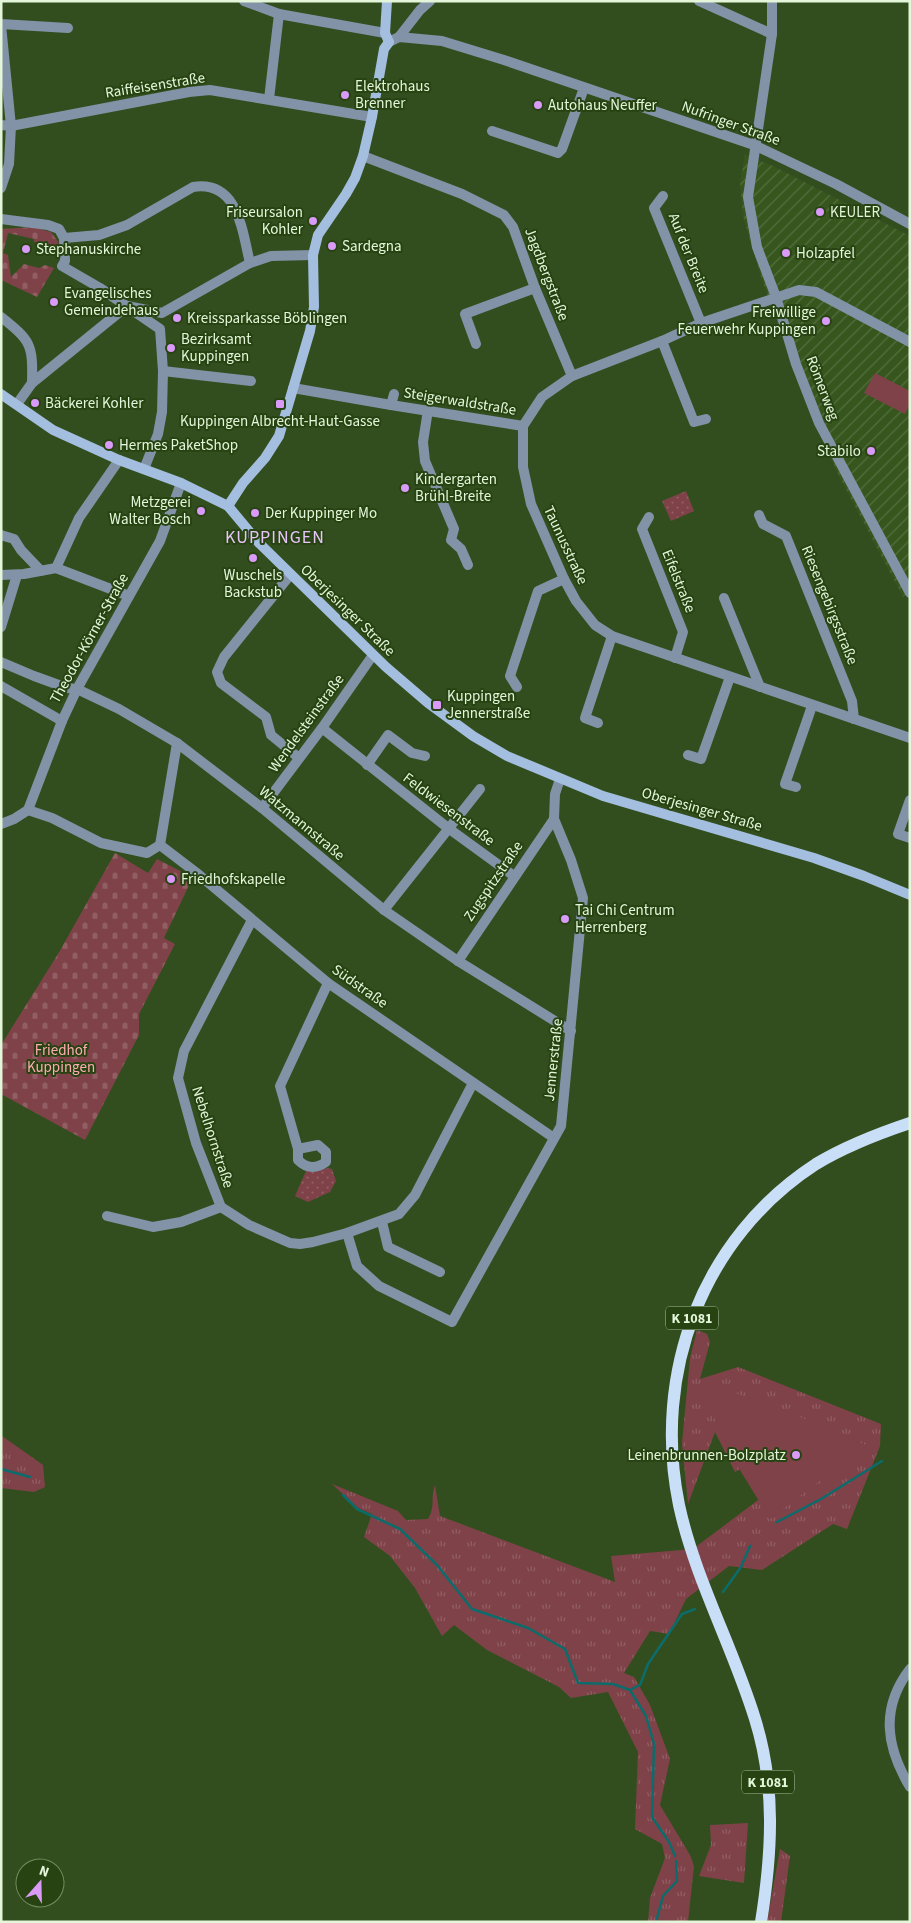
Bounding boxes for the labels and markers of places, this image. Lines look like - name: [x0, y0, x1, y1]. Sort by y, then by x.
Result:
- place label: Elektrohaus Brenner: [355, 76, 430, 114]
- marker: Elektrohaus Brenner: [339, 89, 351, 101]
- place label: Autohaus Neuffer: [548, 95, 658, 116]
- marker: Autohaus Neuffer: [532, 99, 544, 111]
- place label: Friseursalon Kohler: [226, 202, 304, 240]
- place label: KEULER: [830, 202, 880, 223]
- marker: KEULER: [814, 206, 826, 218]
- marker: Friseursalon Kohler: [307, 215, 319, 227]
- place label: Sardegna: [342, 236, 402, 257]
- place label: Stephanuskirche: [36, 239, 141, 260]
- marker: Sardegna: [326, 240, 338, 252]
- marker: Stephanuskirche: [20, 243, 32, 255]
- place label: Holzapfel: [796, 243, 855, 264]
- marker: Holzapfel: [780, 247, 792, 259]
- place label: Evangelisches Gemeindehaus: [64, 283, 158, 321]
- marker: Evangelisches Gemeindehaus: [48, 296, 60, 308]
- place label: Freiwillige Feuerwehr Kuppingen: [678, 302, 816, 340]
- place label: Kreissparkasse Böblingen: [187, 308, 347, 329]
- marker: Kreissparkasse Böblingen: [171, 312, 183, 324]
- marker: Freiwillige Feuerwehr Kuppingen: [820, 315, 832, 327]
- place label: Bezirksamt Kuppingen: [181, 329, 251, 367]
- marker: Bezirksamt Kuppingen: [165, 342, 177, 354]
- place label: Bäckerei Kohler: [45, 393, 144, 414]
- marker: Bäckerei Kohler: [29, 397, 41, 409]
- marker: Kuppingen Albrecht-Haut-Gasse: [274, 398, 286, 410]
- place label: Kuppingen Albrecht-Haut-Gasse: [180, 411, 380, 432]
- place label: Hermes PaketShop: [119, 435, 238, 456]
- marker: Hermes PaketShop: [103, 439, 115, 451]
- place label: Stabilo: [817, 441, 861, 462]
- marker: Stabilo: [865, 445, 877, 457]
- place label: Kindergarten Brühl-Breite: [415, 469, 497, 507]
- marker: Kindergarten Brühl-Breite: [399, 482, 411, 494]
- place label: Metzgerei Walter Bosch: [109, 492, 191, 530]
- place label: Der Kuppinger Mo: [265, 503, 377, 524]
- marker: Metzgerei Walter Bosch: [195, 505, 207, 517]
- marker: Der Kuppinger Mo: [249, 507, 261, 519]
- marker: Wuschels Backstub: [247, 552, 259, 564]
- place label: Wuschels Backstub: [224, 565, 282, 603]
- place label: Kuppingen Jennerstraße: [447, 686, 530, 724]
- marker: Kuppingen Jennerstraße: [431, 699, 443, 711]
- place label: Friedhofskapelle: [181, 869, 285, 890]
- marker: Friedhofskapelle: [165, 873, 177, 885]
- place label: Tai Chi Centrum Herrenberg: [575, 900, 675, 938]
- marker: Tai Chi Centrum Herrenberg: [559, 913, 571, 925]
- place label: Leinenbrunnen-Bolzplatz: [627, 1445, 786, 1466]
- marker: Leinenbrunnen-Bolzplatz: [790, 1449, 802, 1461]

